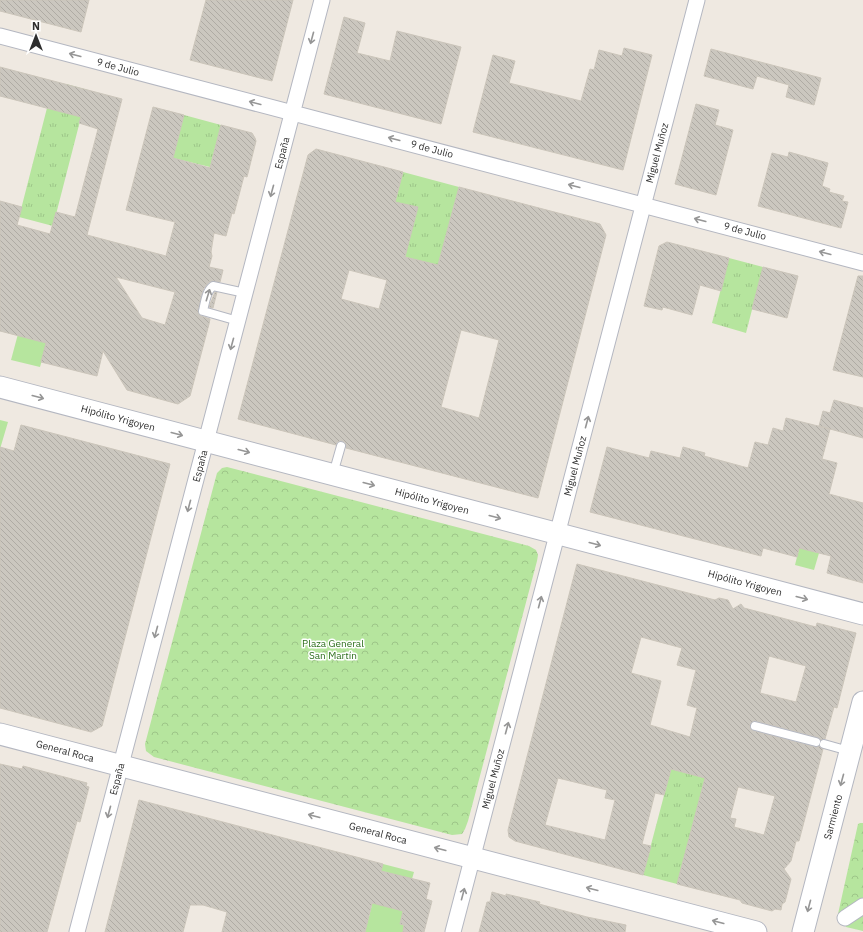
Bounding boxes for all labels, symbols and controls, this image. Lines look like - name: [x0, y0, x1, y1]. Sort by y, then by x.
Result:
- north arrow: [16, 16, 56, 56]
- text: N: [32, 19, 40, 33]
- one-way arrow: [308, 31, 315, 44]
- one-way arrow: [68, 51, 81, 58]
- street label: 9 de Julio: [95, 55, 141, 79]
- one-way arrow: [248, 98, 261, 106]
- street label: Miguel Muñoz: [643, 121, 671, 185]
- street label: España: [271, 135, 293, 171]
- one-way arrow: [388, 135, 401, 142]
- street label: 9 de Julio: [409, 137, 455, 161]
- one-way arrow: [568, 182, 581, 190]
- one-way arrow: [268, 184, 275, 197]
- one-way arrow: [693, 215, 706, 223]
- street label: 9 de Julio: [722, 219, 768, 243]
- one-way arrow: [819, 248, 832, 256]
- one-way arrow: [205, 288, 212, 301]
- one-way arrow: [228, 337, 235, 350]
- one-way arrow: [31, 394, 44, 402]
- street label: Hipólito Yrigoyen: [80, 402, 156, 434]
- one-way arrow: [584, 416, 591, 429]
- one-way arrow: [170, 431, 183, 438]
- street label: Miguel Muñoz: [561, 434, 589, 498]
- street label: España: [189, 448, 211, 484]
- one-way arrow: [237, 448, 250, 455]
- one-way arrow: [363, 481, 376, 489]
- street label: Hipólito Yrigoyen: [394, 485, 470, 517]
- one-way arrow: [185, 500, 192, 513]
- one-way arrow: [488, 514, 501, 521]
- one-way arrow: [589, 540, 602, 548]
- street label: Hipólito Yrigoyen: [707, 567, 783, 599]
- one-way arrow: [796, 595, 809, 602]
- one-way arrow: [537, 596, 544, 609]
- one-way arrow: [152, 625, 159, 638]
- park label: Plaza General San Martín: [302, 637, 364, 662]
- one-way arrow: [504, 722, 511, 735]
- street label: General Roca: [34, 737, 96, 765]
- street label: Miguel Muñoz: [479, 747, 507, 811]
- street label: España: [106, 761, 128, 797]
- one-way arrow: [838, 774, 846, 787]
- street label: Sarmiento: [821, 793, 845, 841]
- one-way arrow: [105, 805, 112, 818]
- one-way arrow: [308, 812, 321, 819]
- street label: General Roca: [347, 819, 409, 847]
- one-way arrow: [433, 845, 446, 852]
- one-way arrow: [586, 885, 599, 892]
- one-way arrow: [460, 888, 468, 901]
- one-way arrow: [805, 899, 813, 912]
- one-way arrow: [712, 918, 725, 925]

